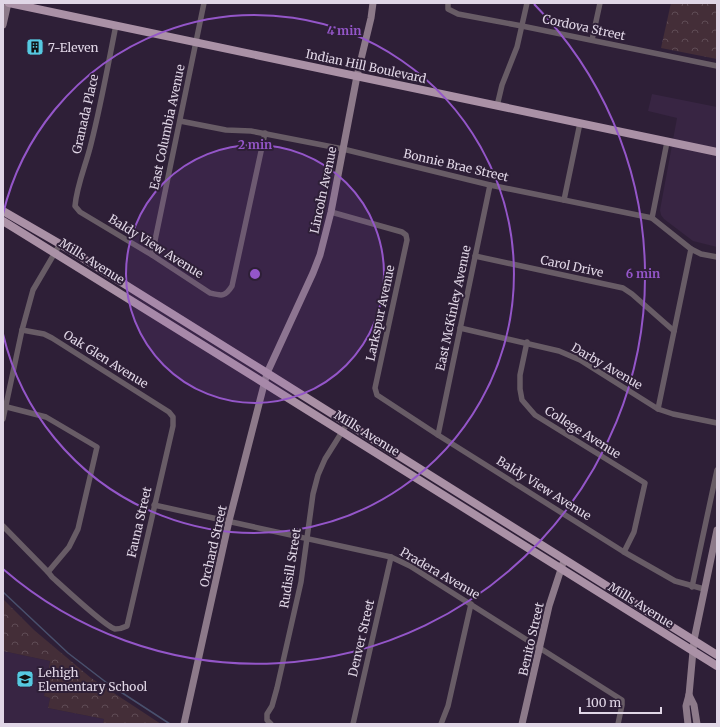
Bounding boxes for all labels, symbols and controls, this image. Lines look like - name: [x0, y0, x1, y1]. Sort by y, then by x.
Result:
- street label: Cordova Street: [541, 11, 627, 43]
- text: 4 min: [327, 23, 361, 38]
- building icon: 7-Eleven: [25, 37, 45, 57]
- place label: 7-Eleven: [48, 40, 98, 55]
- street label: Indian Hill Boulevard: [304, 46, 428, 86]
- street label: East Columbia Avenue: [146, 63, 188, 191]
- street label: Granada Place: [69, 73, 101, 155]
- text: 2 min: [238, 137, 272, 152]
- street label: Lincoln Avenue: [306, 145, 340, 235]
- street label: Bonnie Brae Street: [402, 146, 510, 184]
- street label: Baldy View Avenue: [106, 211, 206, 281]
- street label: Mills Avenue: [57, 235, 127, 287]
- street label: East McKinley Avenue: [432, 244, 474, 372]
- street label: Carol Drive: [539, 252, 605, 280]
- street label: Larkspur Avenue: [362, 264, 398, 362]
- text: 6 min: [626, 266, 660, 281]
- centre of rings: [248, 267, 262, 281]
- street label: Oak Glen Avenue: [61, 327, 151, 391]
- street label: Darby Avenue: [569, 340, 645, 392]
- street label: College Avenue: [542, 403, 624, 461]
- street label: Mills Avenue: [332, 407, 402, 459]
- street label: Baldy View Avenue: [494, 453, 594, 523]
- street label: Fauna Street: [124, 485, 154, 559]
- street label: Orchard Street: [196, 503, 230, 588]
- street label: Rudisill Street: [276, 526, 304, 609]
- street label: Pradera Avenue: [397, 544, 483, 602]
- street label: Mills Avenue: [606, 579, 676, 631]
- street label: Denver Street: [345, 598, 377, 678]
- street label: Benito Street: [515, 601, 547, 677]
- place label: Lehigh Elementary School: [38, 665, 148, 694]
- school or university icon: Lehigh Elementary School: [15, 669, 35, 689]
- scale bar: [580, 689, 661, 715]
- text: 100 m: [586, 695, 621, 710]

